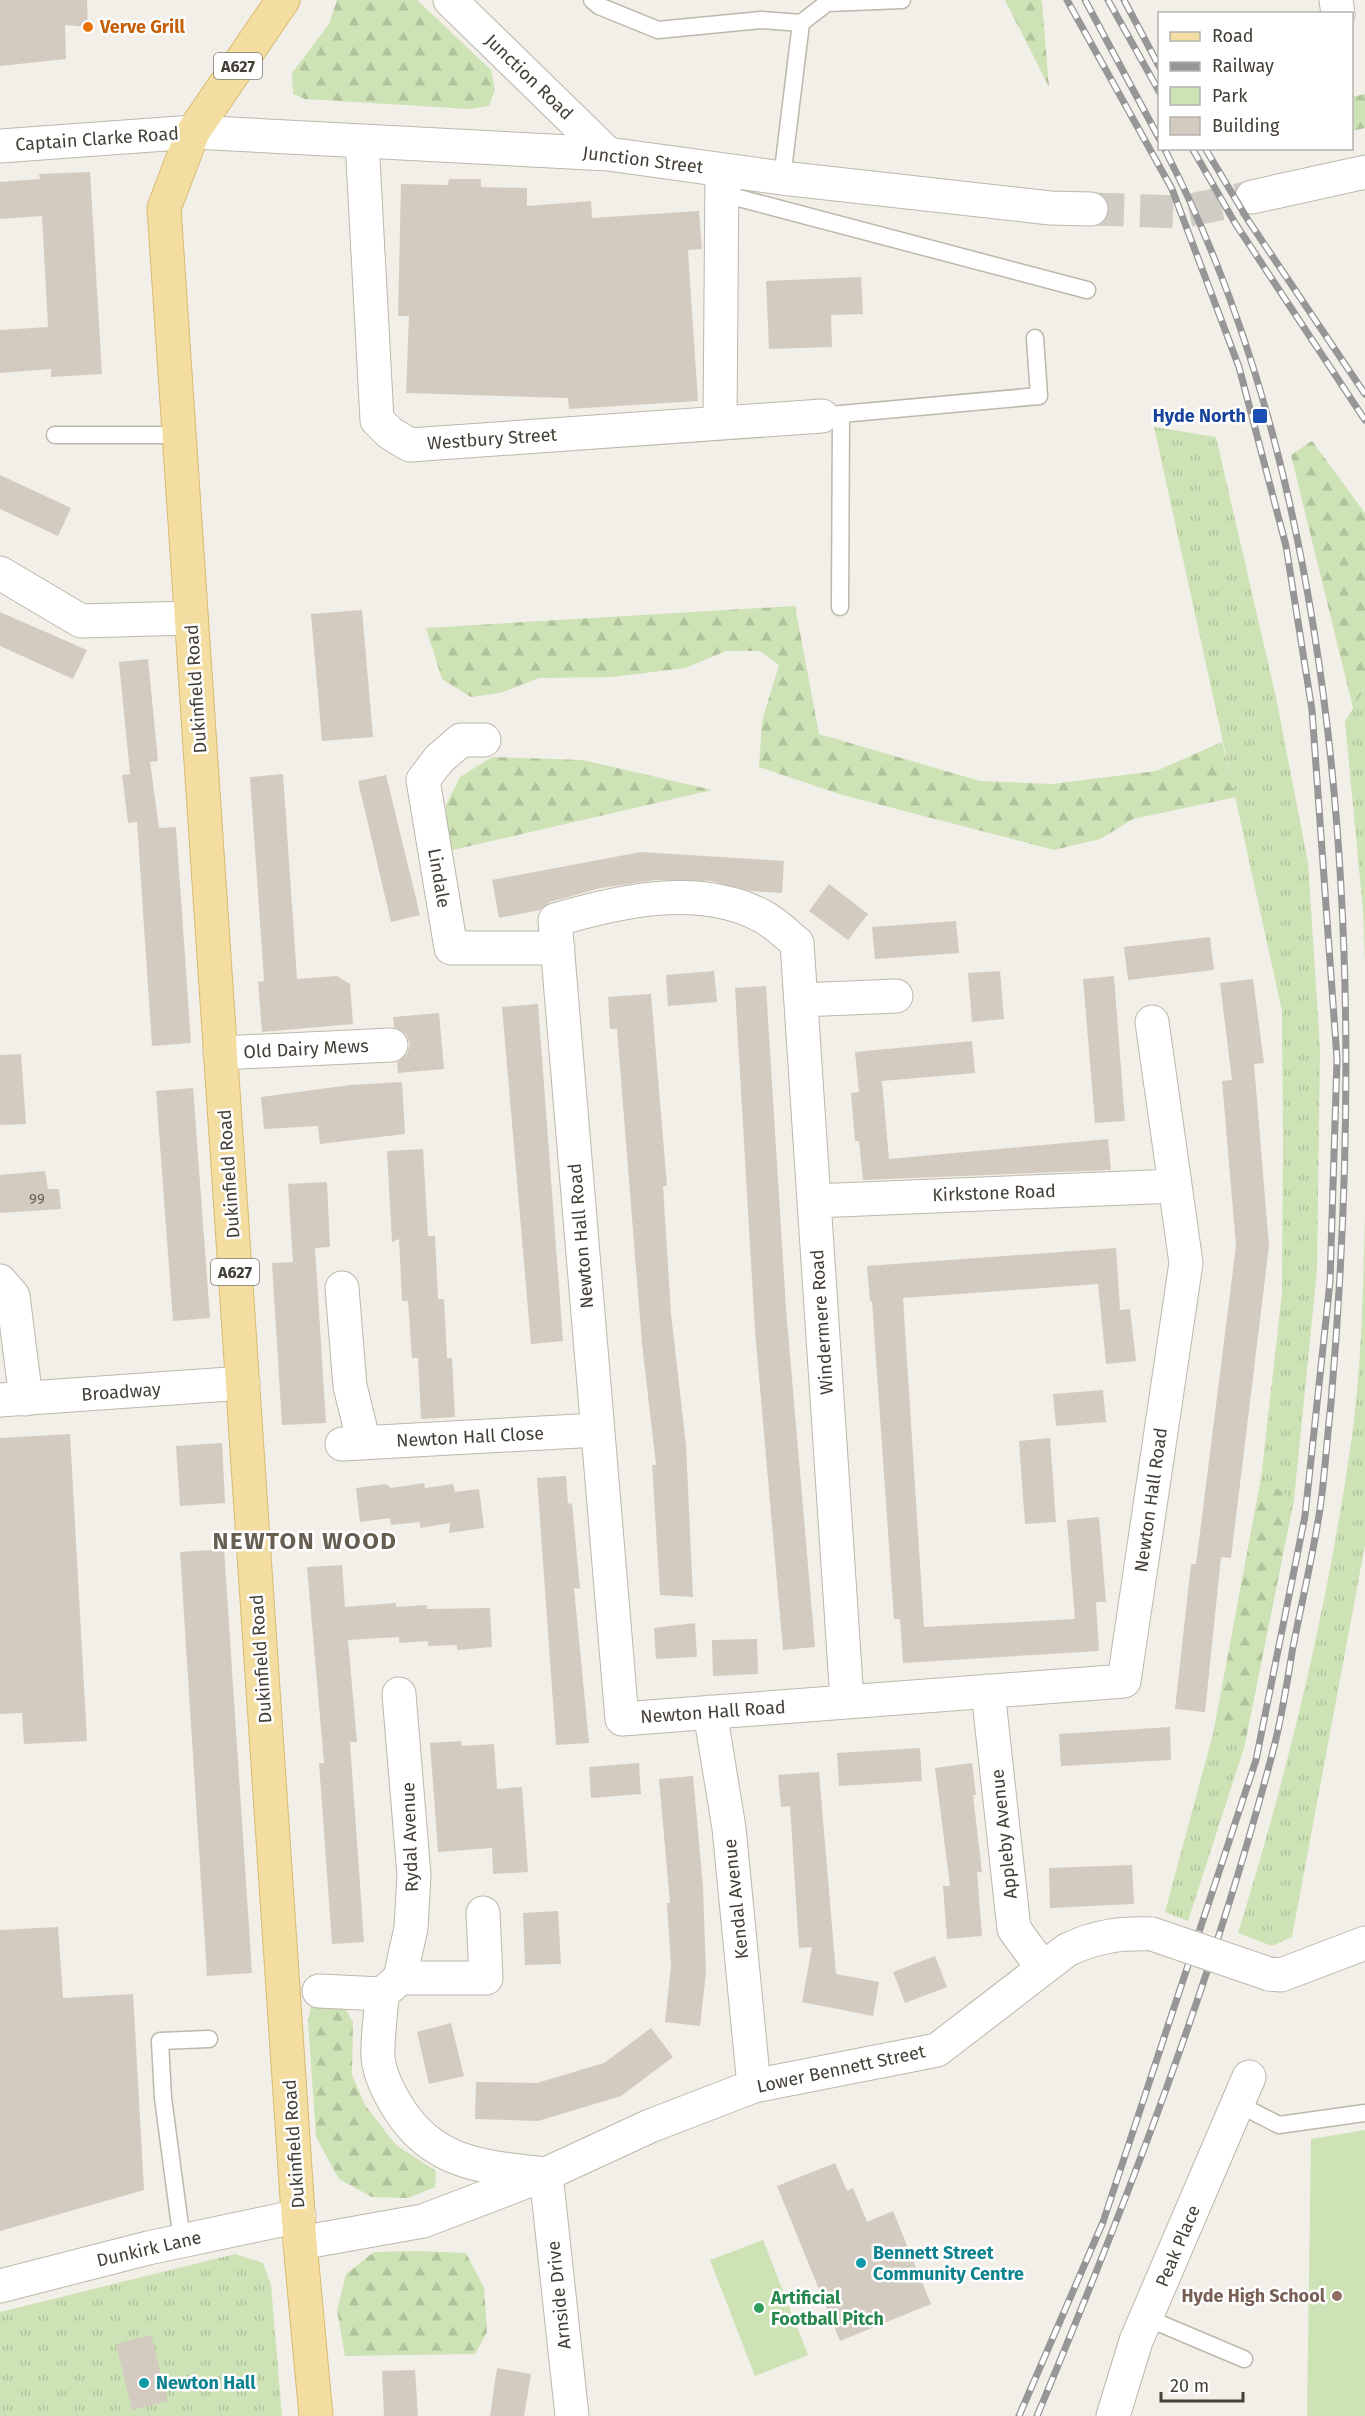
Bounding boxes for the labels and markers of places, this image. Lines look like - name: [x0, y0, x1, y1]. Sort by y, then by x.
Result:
- place label: Verve Grill: [99, 16, 186, 38]
- marker: Verve Grill: [81, 20, 95, 34]
- place label: Hyde North: [1153, 405, 1246, 427]
- marker: Hyde North: [1251, 407, 1269, 425]
- place label: Bennett Street Community Centre: [873, 2242, 1024, 2285]
- marker: Bennett Street Community Centre: [854, 2256, 868, 2270]
- place label: Hyde High School: [1182, 2285, 1326, 2307]
- place label: Artificial Football Pitch: [770, 2287, 884, 2330]
- marker: Hyde High School: [1330, 2289, 1344, 2303]
- marker: Artificial Football Pitch: [752, 2301, 766, 2315]
- place label: Newton Hall: [156, 2372, 256, 2394]
- marker: Newton Hall: [137, 2376, 151, 2390]

